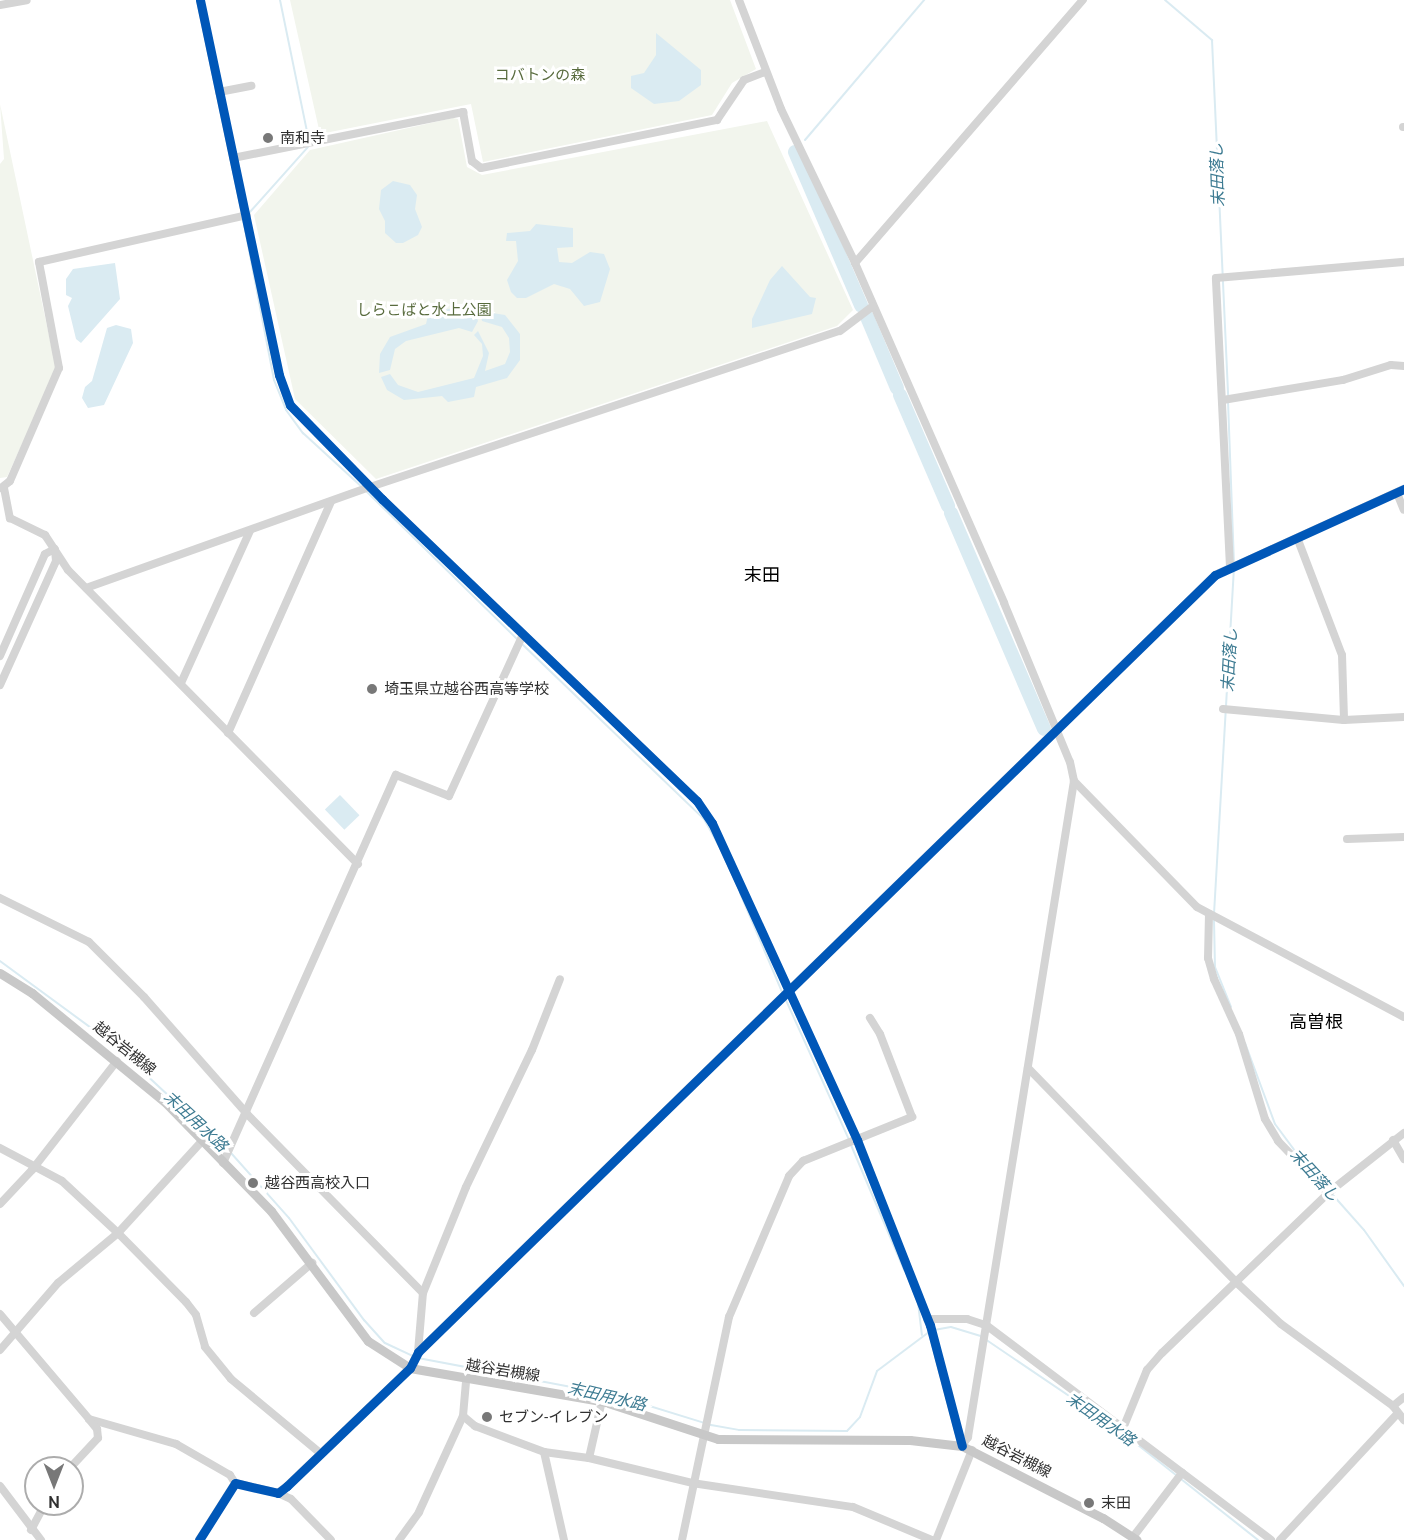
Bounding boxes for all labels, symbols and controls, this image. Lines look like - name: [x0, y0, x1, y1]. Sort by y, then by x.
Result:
- park label: コバトンの森: [495, 66, 585, 84]
- place label: 南和寺: [280, 129, 325, 147]
- marker: 南和寺: [261, 131, 275, 145]
- water label: 末田落し: [1206, 143, 1228, 207]
- park label: しらこばと水上公園: [357, 301, 491, 319]
- district label: 末田: [744, 563, 780, 585]
- water label: 末田落し: [1218, 628, 1240, 692]
- place label: 埼玉県立越谷西高等学校: [384, 680, 549, 698]
- marker: 埼玉県立越谷西高等学校: [365, 682, 379, 696]
- district label: 高曽根: [1289, 1010, 1343, 1032]
- street label: 越谷岩槻線: [90, 1017, 160, 1079]
- water label: 末田用水路: [160, 1087, 232, 1155]
- water label: 末田落し: [1286, 1145, 1344, 1205]
- place label: 越谷西高校入口: [265, 1174, 370, 1192]
- marker: 越谷西高校入口: [246, 1176, 260, 1190]
- street label: 越谷岩槻線: [465, 1355, 541, 1385]
- water label: 末田用水路: [566, 1378, 648, 1414]
- water label: 末田用水路: [1063, 1388, 1139, 1450]
- place label: セブン-イレブン: [499, 1408, 608, 1426]
- marker: セブン-イレブン: [480, 1410, 494, 1424]
- street label: 越谷岩槻線: [980, 1431, 1054, 1481]
- north arrow: [24, 1456, 84, 1516]
- text: N: [48, 1493, 60, 1511]
- place label: 末田: [1101, 1494, 1131, 1512]
- marker: 末田: [1082, 1496, 1096, 1510]

